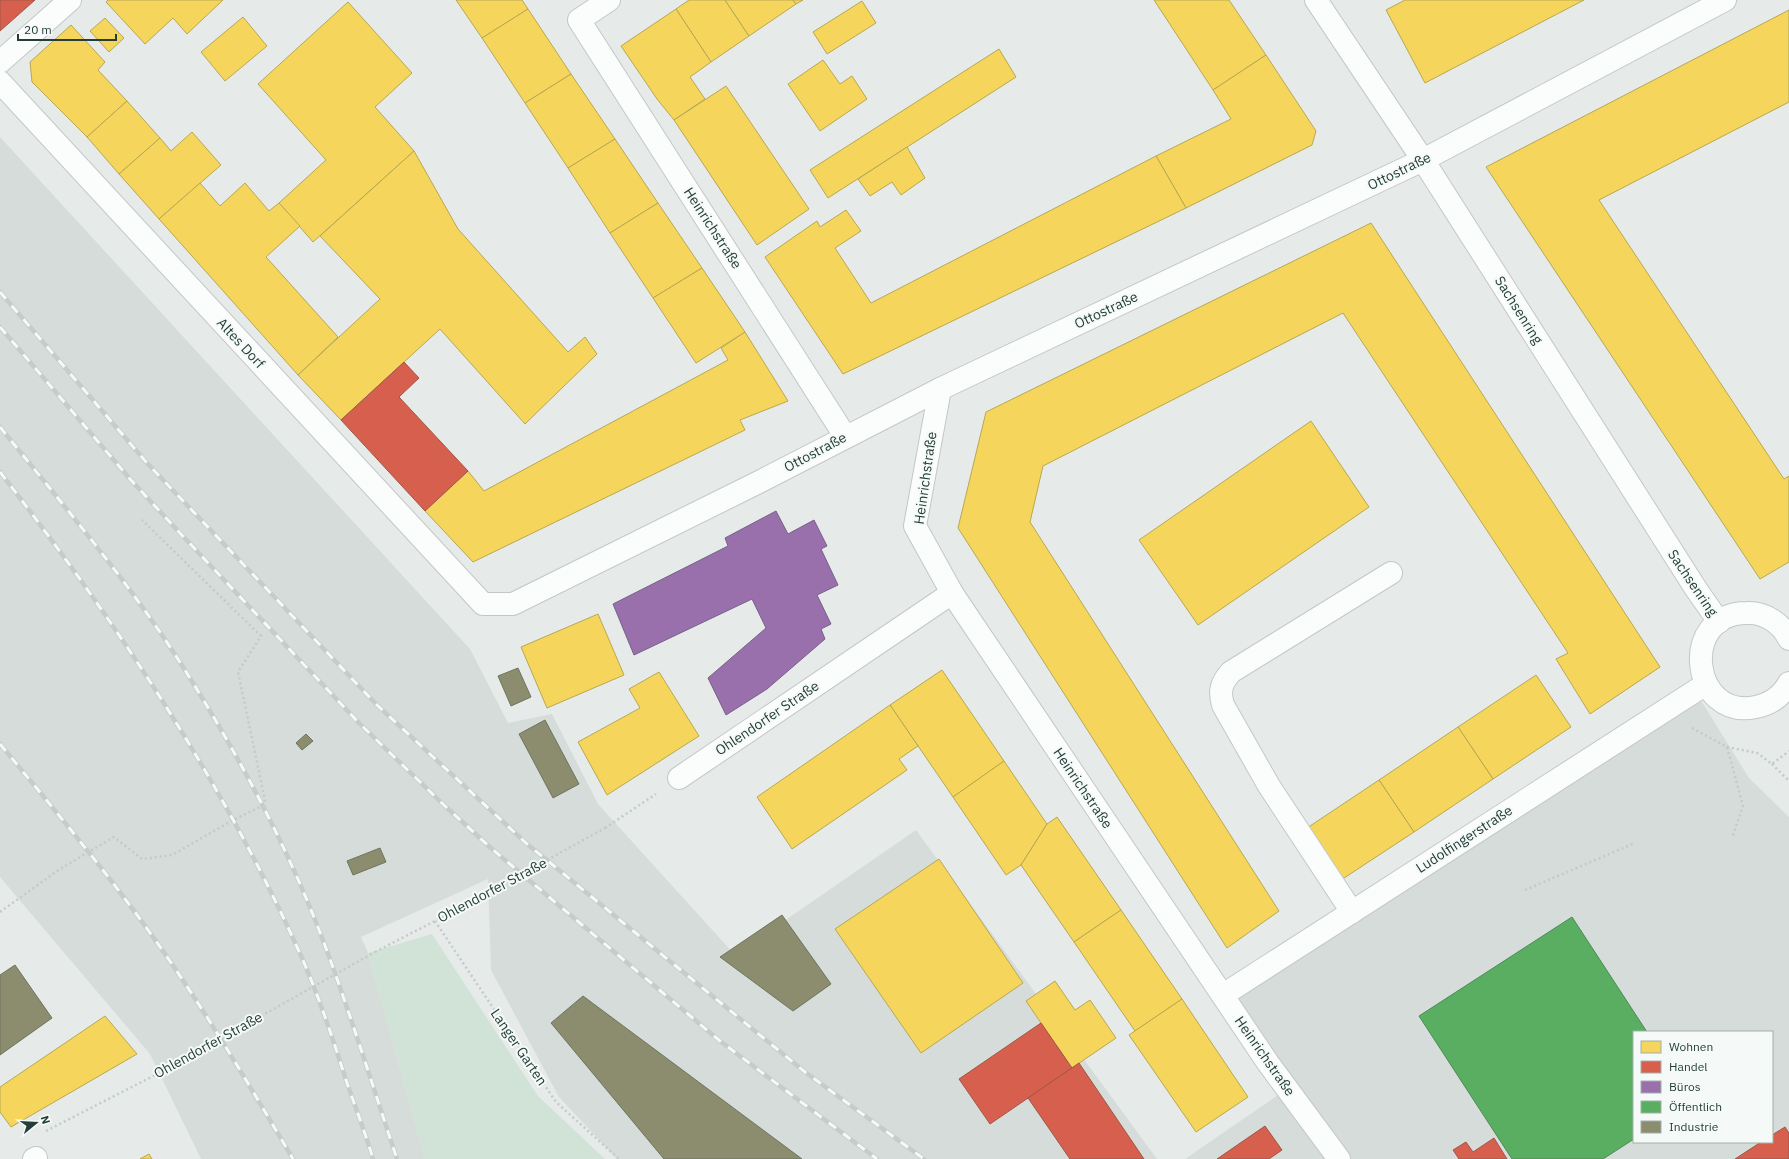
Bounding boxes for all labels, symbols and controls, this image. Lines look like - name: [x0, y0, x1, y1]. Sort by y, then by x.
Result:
- scale bar: [18, 16, 116, 42]
- text: 20 m: [24, 22, 52, 37]
- street label: Ottostraße: [1364, 148, 1434, 194]
- street label: Heinrichstraße: [680, 184, 746, 272]
- street label: Sachsenring: [1491, 273, 1547, 348]
- street label: Ottostraße: [1071, 287, 1141, 333]
- street label: Altes Dorf: [213, 314, 269, 372]
- street label: Ottostraße: [781, 428, 850, 476]
- street label: Heinrichstraße: [910, 430, 940, 526]
- street label: Sachsenring: [1664, 546, 1722, 620]
- street label: Ohlendorfer Straße: [712, 676, 823, 759]
- street label: Heinrichstraße: [1049, 744, 1117, 832]
- street label: Ludolfingerstraße: [1412, 801, 1516, 877]
- street label: Ohlendorfer Straße: [434, 853, 550, 926]
- street label: Langer Garten: [487, 1005, 551, 1089]
- street label: Ohlendorfer Straße: [151, 1008, 266, 1082]
- street label: Heinrichstraße: [1231, 1013, 1299, 1100]
- legend: [1633, 1031, 1773, 1143]
- text: Wohnen: [1669, 1039, 1713, 1054]
- text: Handel: [1669, 1059, 1708, 1074]
- text: Büros: [1669, 1079, 1701, 1094]
- text: Öffentlich: [1669, 1099, 1722, 1114]
- north arrow: [16, 1103, 56, 1143]
- text: N: [38, 1114, 53, 1126]
- text: Industrie: [1669, 1119, 1719, 1134]

